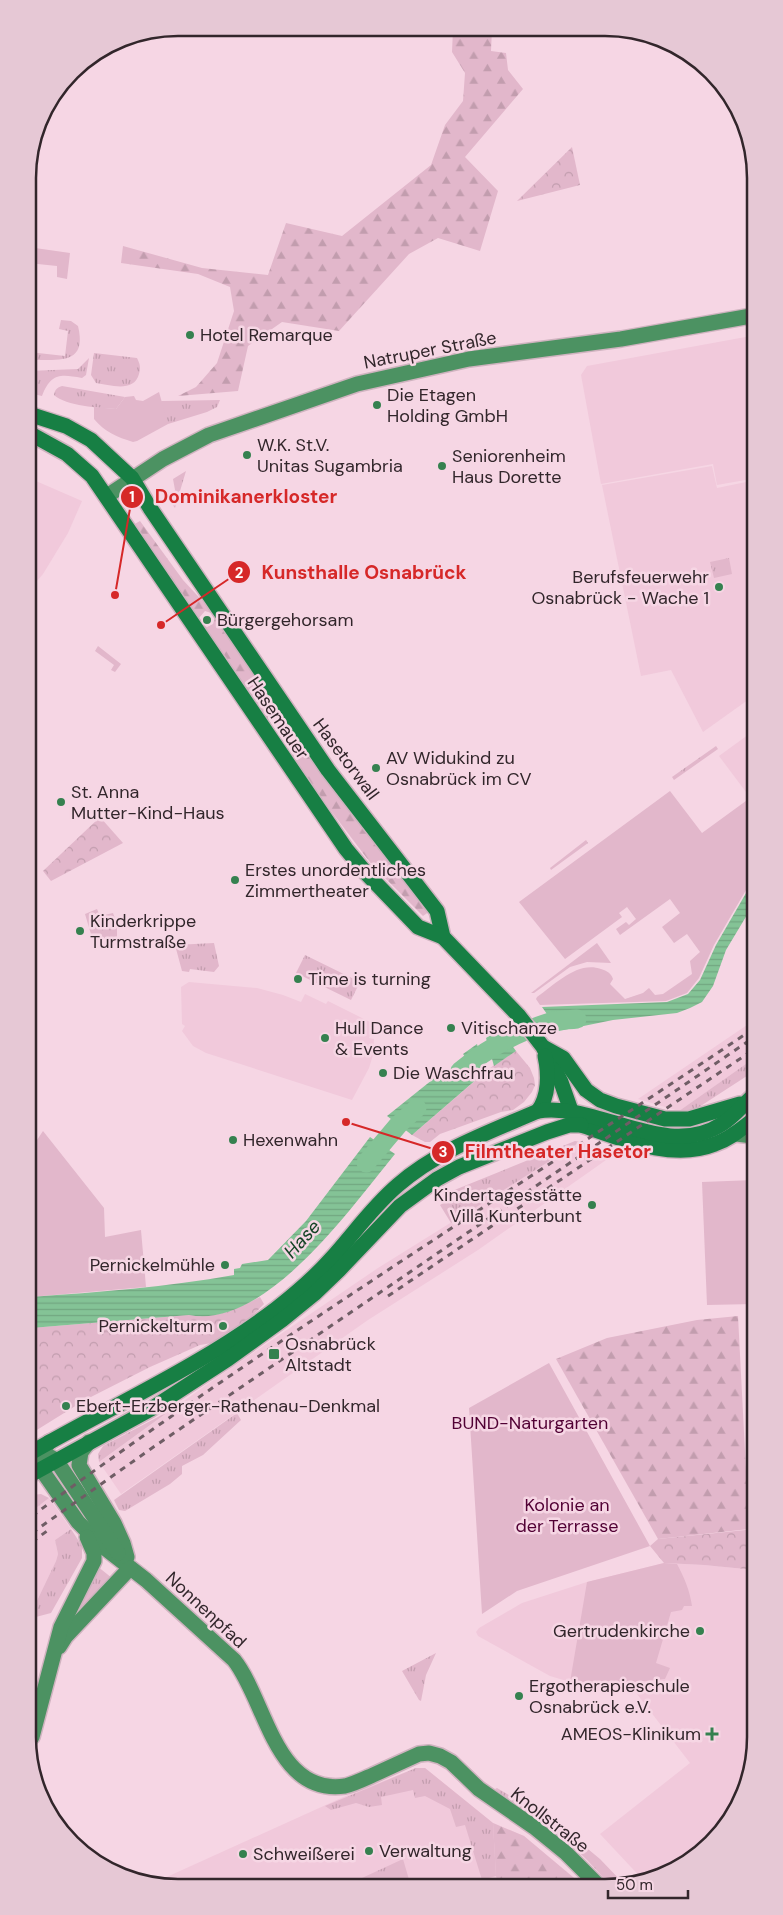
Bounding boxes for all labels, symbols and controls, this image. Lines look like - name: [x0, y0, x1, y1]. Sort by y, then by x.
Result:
- place label: Hotel Remarque: [200, 323, 333, 347]
- street label: Natruper Straße: [362, 325, 498, 375]
- marker: Hotel Remarque: [184, 329, 196, 341]
- place label: Die Etagen Holding GmbH: [387, 383, 508, 428]
- marker: Die Etagen Holding GmbH: [371, 399, 383, 411]
- place label: W.K. St.V. Unitas Sugambria: [257, 433, 403, 478]
- place label: Seniorenheim Haus Dorette: [452, 444, 566, 489]
- marker: W.K. St.V. Unitas Sugambria: [241, 449, 253, 461]
- marker: Seniorenheim Haus Dorette: [436, 460, 448, 472]
- callout: Dominikanerkloster: [120, 480, 347, 514]
- text: Dominikanerkloster: [155, 484, 337, 509]
- text: 1: [129, 487, 135, 507]
- callout: Kunsthalle Osnabrück: [226, 555, 476, 589]
- text: Kunsthalle Osnabrück: [262, 560, 466, 585]
- text: 2: [235, 563, 244, 583]
- place label: Berufsfeuerwehr Osnabrück - Wache 1: [531, 565, 709, 610]
- marker: Berufsfeuerwehr Osnabrück - Wache 1: [713, 581, 725, 593]
- place label: Bürgergehorsam: [217, 608, 353, 632]
- marker: Bürgergehorsam: [201, 614, 213, 626]
- street label: Hasemauer: [242, 672, 315, 764]
- street label: Hasetorwall: [307, 713, 385, 805]
- place label: AV Widukind zu Osnabrück im CV: [386, 746, 532, 791]
- marker: AV Widukind zu Osnabrück im CV: [370, 762, 382, 774]
- place label: St. Anna Mutter-Kind-Haus: [71, 780, 225, 825]
- marker: St. Anna Mutter-Kind-Haus: [55, 796, 67, 808]
- place label: Erstes unordentliches Zimmertheater: [245, 858, 426, 903]
- marker: Erstes unordentliches Zimmertheater: [229, 874, 241, 886]
- place label: Kinderkrippe Turmstraße: [90, 909, 196, 954]
- marker: Kinderkrippe Turmstraße: [74, 925, 86, 937]
- place label: Time is turning: [308, 967, 431, 991]
- marker: Time is turning: [292, 973, 304, 985]
- place label: Hull Dance & Events: [335, 1016, 423, 1061]
- place label: Vitischanze: [461, 1016, 557, 1040]
- marker: Vitischanze: [445, 1022, 457, 1034]
- marker: Hull Dance & Events: [319, 1032, 331, 1044]
- place label: Die Waschfrau: [393, 1061, 514, 1085]
- marker: Die Waschfrau: [377, 1067, 389, 1079]
- place label: Hexenwahn: [243, 1128, 338, 1152]
- marker: Hexenwahn: [227, 1134, 239, 1146]
- callout: Filmtheater Hasetor: [430, 1135, 662, 1169]
- text: Filmtheater Hasetor: [465, 1139, 651, 1164]
- text: 3: [438, 1142, 448, 1162]
- place label: Kindertagesstätte Villa Kunterbunt: [434, 1183, 582, 1228]
- marker: Kindertagesstätte Villa Kunterbunt: [586, 1199, 598, 1211]
- water label: Hase: [278, 1214, 326, 1264]
- place label: Pernickelmühle: [90, 1253, 215, 1277]
- marker: Pernickelmühle: [219, 1259, 231, 1271]
- place label: Pernickelturm: [99, 1314, 213, 1338]
- marker: Pernickelturm: [217, 1320, 229, 1332]
- place label: Osnabrück Altstadt: [285, 1332, 376, 1377]
- marker: Osnabrück Altstadt: [267, 1347, 281, 1361]
- place label: Ebert-Erzberger-Rathenau-Denkmal: [76, 1394, 380, 1418]
- marker: Ebert-Erzberger-Rathenau-Denkmal: [60, 1400, 72, 1412]
- park label: BUND-Naturgarten: [452, 1411, 608, 1435]
- park label: Kolonie an der Terrasse: [515, 1493, 619, 1538]
- street label: Nonnenpfad: [160, 1566, 252, 1654]
- place label: Gertrudenkirche: [553, 1619, 690, 1643]
- marker: Gertrudenkirche: [694, 1625, 706, 1637]
- place label: Ergotherapieschule Osnabrück e.V.: [529, 1674, 690, 1719]
- marker: Ergotherapieschule Osnabrück e.V.: [513, 1690, 525, 1702]
- place label: AMEOS-Klinikum: [561, 1722, 701, 1746]
- marker: AMEOS-Klinikum: [705, 1727, 719, 1741]
- street label: Knollstraße: [506, 1782, 594, 1858]
- place label: Verwaltung: [379, 1839, 472, 1863]
- place label: Schweißerei: [253, 1842, 355, 1866]
- marker: Verwaltung: [363, 1845, 375, 1857]
- marker: Schweißerei: [237, 1848, 249, 1860]
- scale bar: [608, 1868, 688, 1900]
- text: 50 m: [616, 1875, 653, 1895]

